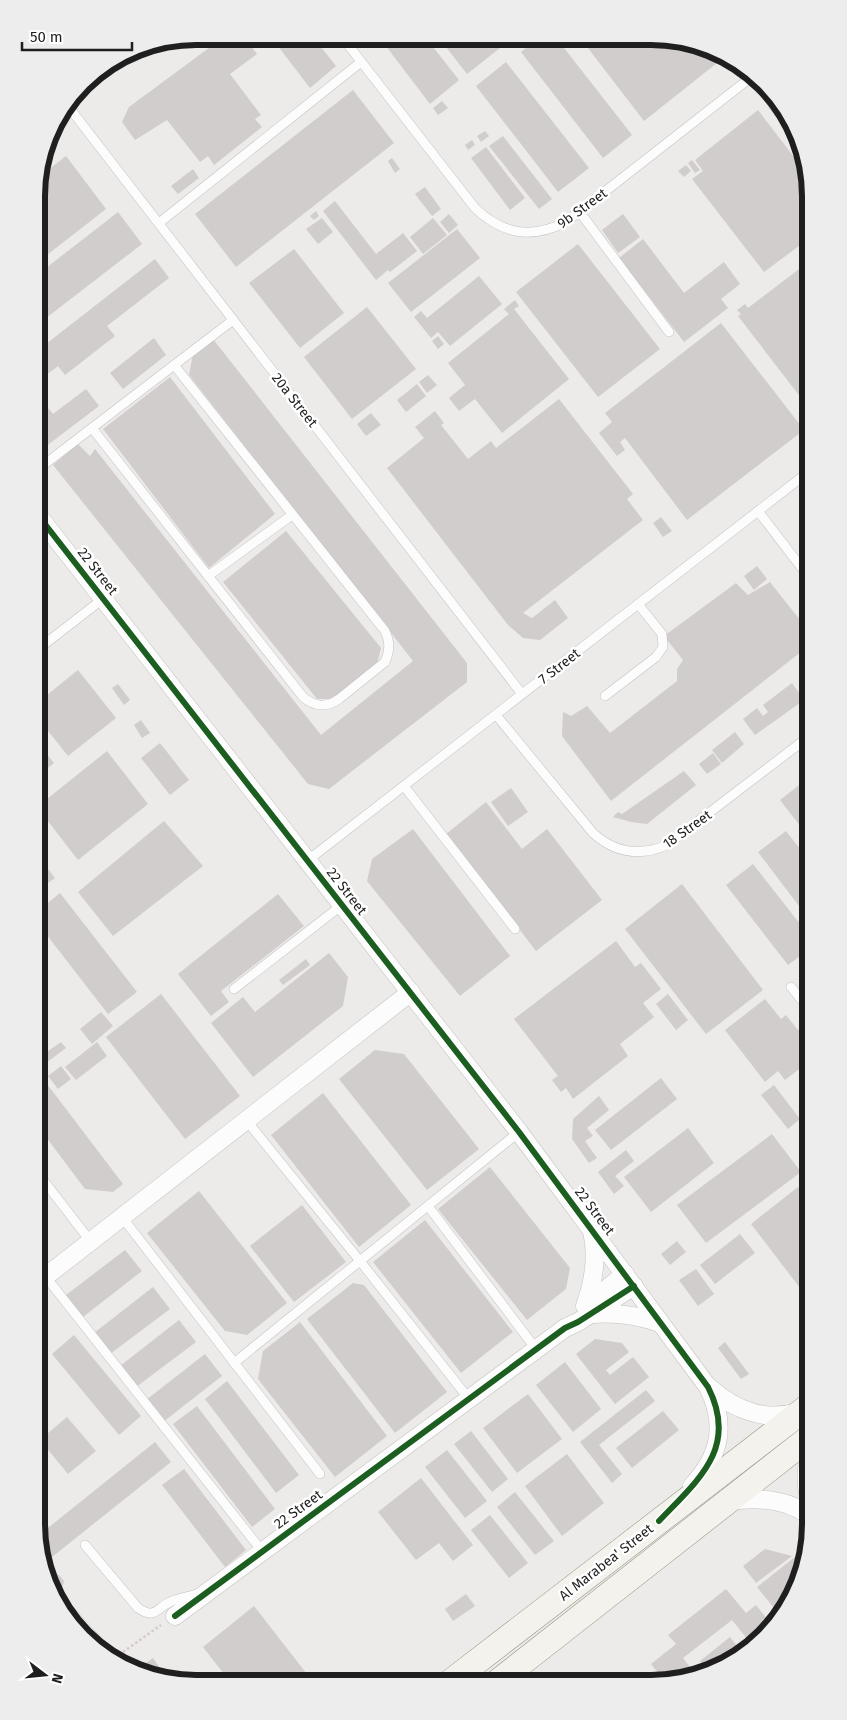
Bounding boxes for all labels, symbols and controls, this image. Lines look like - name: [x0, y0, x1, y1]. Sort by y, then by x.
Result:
- scale bar: [22, 20, 132, 52]
- text: 50 m: [30, 28, 63, 46]
- street label: 9b Street: [554, 184, 611, 232]
- street label: 20a Street: [268, 370, 322, 432]
- street label: 22 Street: [74, 544, 122, 599]
- street label: 7 Street: [535, 644, 584, 688]
- street label: 18 Street: [660, 806, 716, 852]
- street label: 22 Street: [323, 864, 371, 919]
- street label: 22 Street: [571, 1184, 619, 1239]
- street label: 22 Street: [271, 1486, 327, 1533]
- street label: Al Marabea' Street: [556, 1520, 658, 1604]
- north arrow: [20, 1650, 70, 1700]
- text: N: [48, 1672, 66, 1685]

